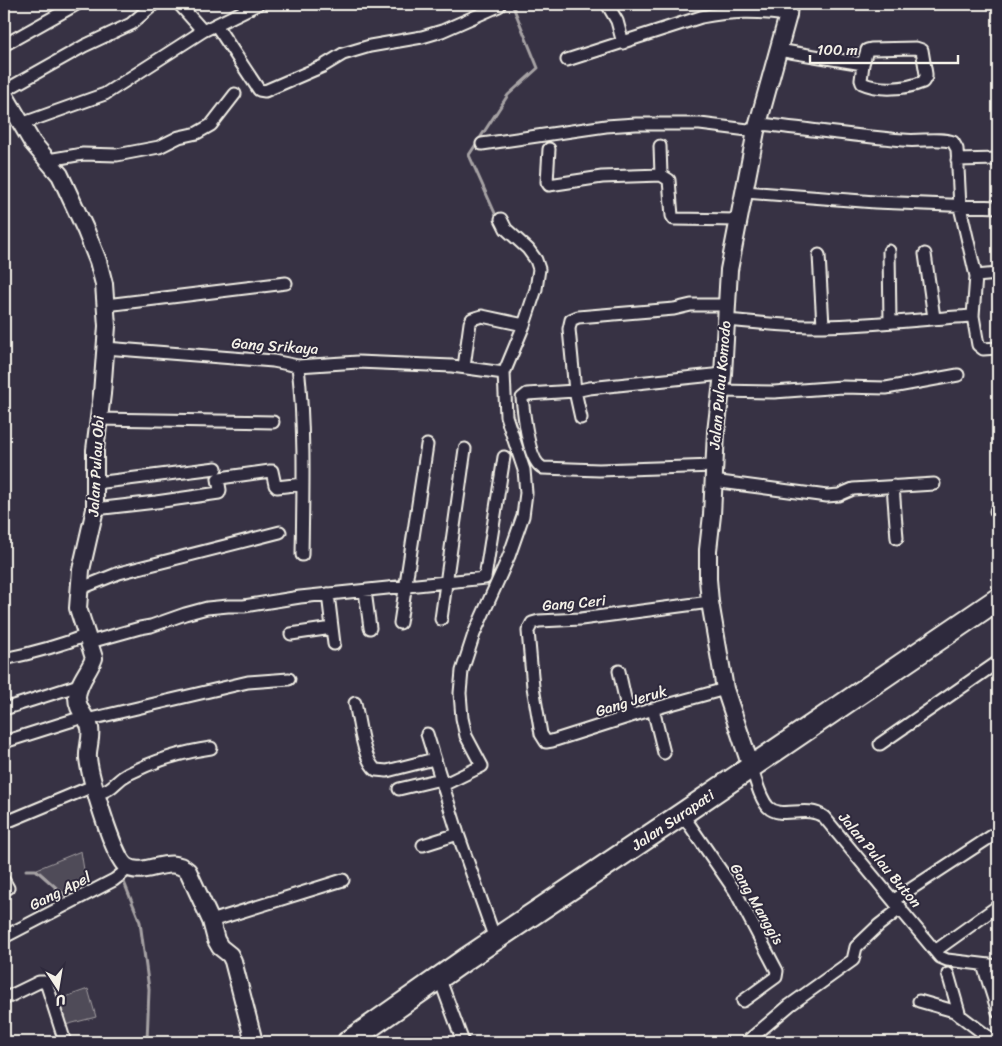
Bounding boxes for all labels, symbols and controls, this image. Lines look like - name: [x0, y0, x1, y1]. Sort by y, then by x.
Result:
- scale bar: [810, 32, 957, 64]
- text: 100 m: [817, 37, 858, 63]
- street label: Jalan Pulau Komodo: [701, 319, 739, 451]
- street label: Gang Srikaya: [231, 330, 320, 362]
- street label: Jalan Pulau Obi: [80, 414, 112, 518]
- street label: Gang Ceri: [541, 587, 608, 619]
- street label: Gang Jeruk: [592, 678, 671, 724]
- street label: Jalan Surapati: [625, 782, 721, 858]
- street label: Jalan Pulau Buton: [831, 805, 928, 914]
- street label: Gang Manggis: [723, 858, 791, 950]
- street label: Gang Apel: [25, 864, 96, 918]
- north arrow: [32, 964, 82, 1014]
- text: U: [53, 987, 68, 1014]

